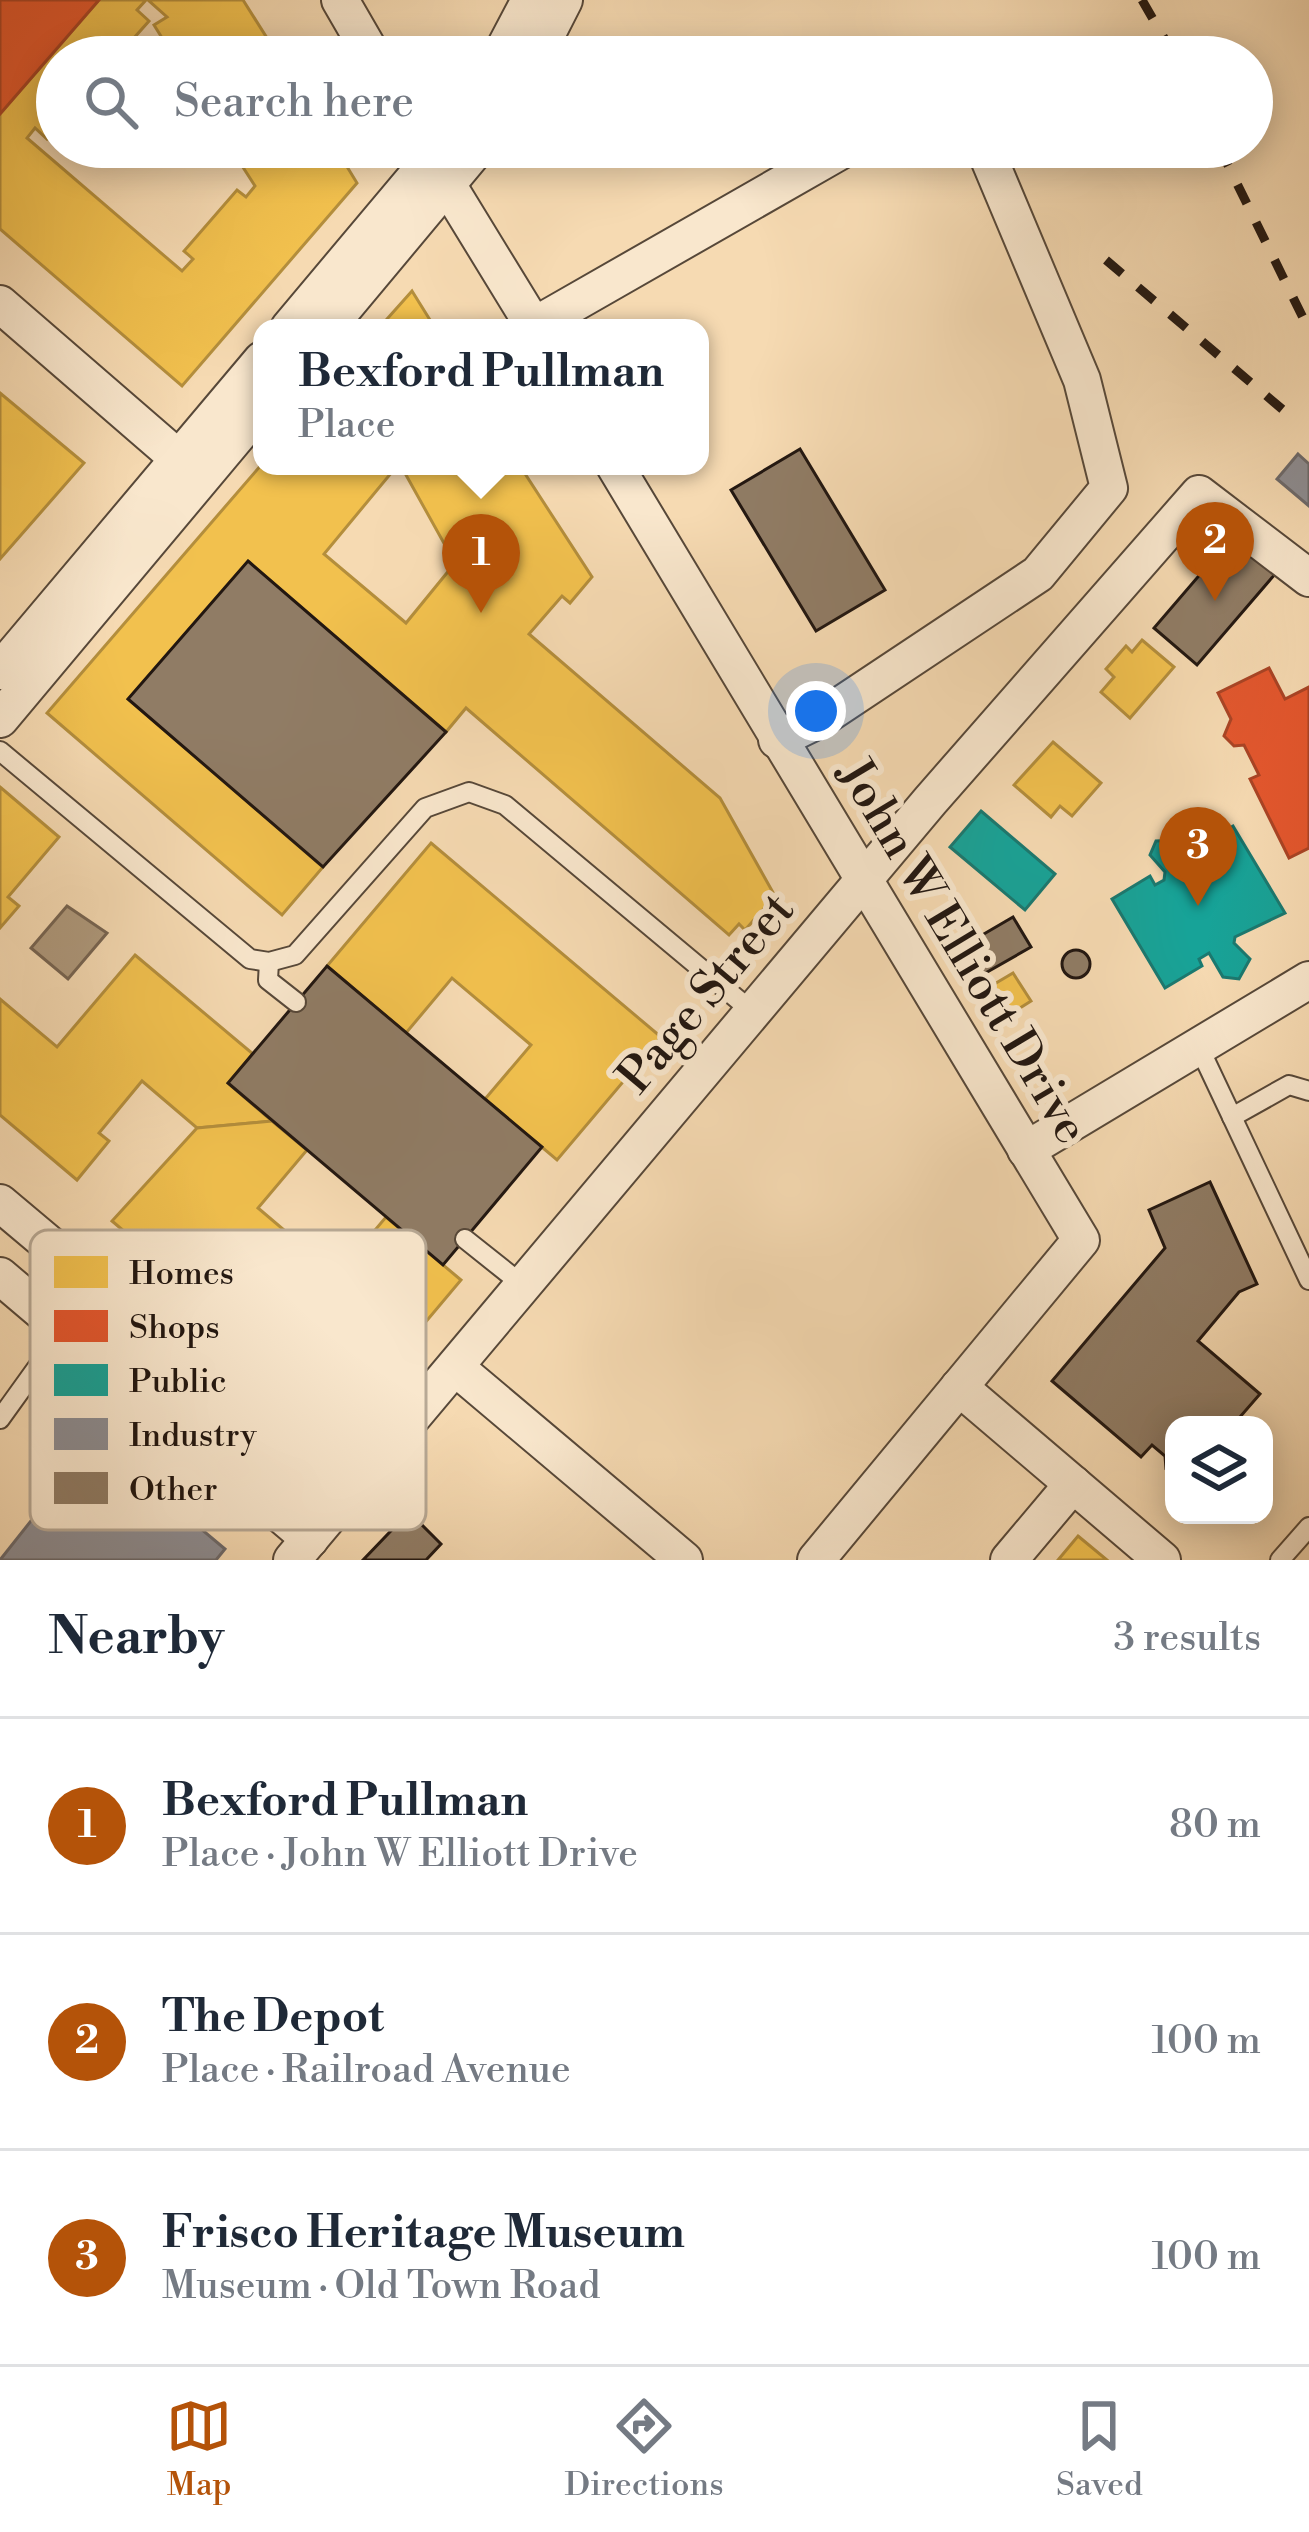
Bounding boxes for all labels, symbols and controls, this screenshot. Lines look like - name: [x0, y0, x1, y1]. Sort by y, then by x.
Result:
- search box: [36, 36, 1273, 168]
- icon: search: [78, 69, 144, 135]
- text: Search here: [174, 74, 414, 131]
- popup: [253, 319, 709, 475]
- text: Bexford Pullman: [298, 344, 664, 401]
- text: Place: [298, 401, 395, 450]
- pin: 2: [1176, 502, 1254, 601]
- pin: 1: [442, 514, 520, 613]
- your location: [786, 681, 846, 741]
- street label: John W Elliott Drive: [822, 747, 1101, 1155]
- pin: 3: [1159, 807, 1237, 906]
- street label: Page Street: [606, 881, 808, 1107]
- legend: [30, 1230, 426, 1530]
- text: Homes: [129, 1254, 234, 1295]
- text: Shops: [129, 1308, 220, 1349]
- text: Public: [129, 1362, 227, 1403]
- text: Industry: [129, 1416, 258, 1457]
- map controls: [1165, 1416, 1273, 1524]
- button: layers: [1165, 1416, 1273, 1524]
- text: Other: [129, 1470, 217, 1511]
- text: Nearby: [48, 1606, 224, 1670]
- text: 3 results: [1113, 1614, 1261, 1663]
- text: Bexford Pullman: [162, 1773, 528, 1830]
- text: 1: [78, 1801, 96, 1850]
- text: 80 m: [1169, 1801, 1261, 1850]
- text: Place · John W Elliott Drive: [162, 1830, 638, 1879]
- text: The Depot: [162, 1989, 384, 2046]
- text: 2: [75, 2017, 99, 2066]
- text: 100 m: [1152, 2017, 1261, 2066]
- text: Place · Railroad Avenue: [162, 2046, 571, 2095]
- text: Frisco Heritage Museum: [162, 2205, 685, 2262]
- text: 3: [75, 2233, 99, 2282]
- text: 100 m: [1152, 2233, 1261, 2282]
- text: Museum · Old Town Road: [162, 2262, 600, 2311]
- tab: Map: [166, 2393, 232, 2506]
- tab: Directions: [565, 2393, 724, 2506]
- tab: Saved: [1056, 2393, 1143, 2506]

